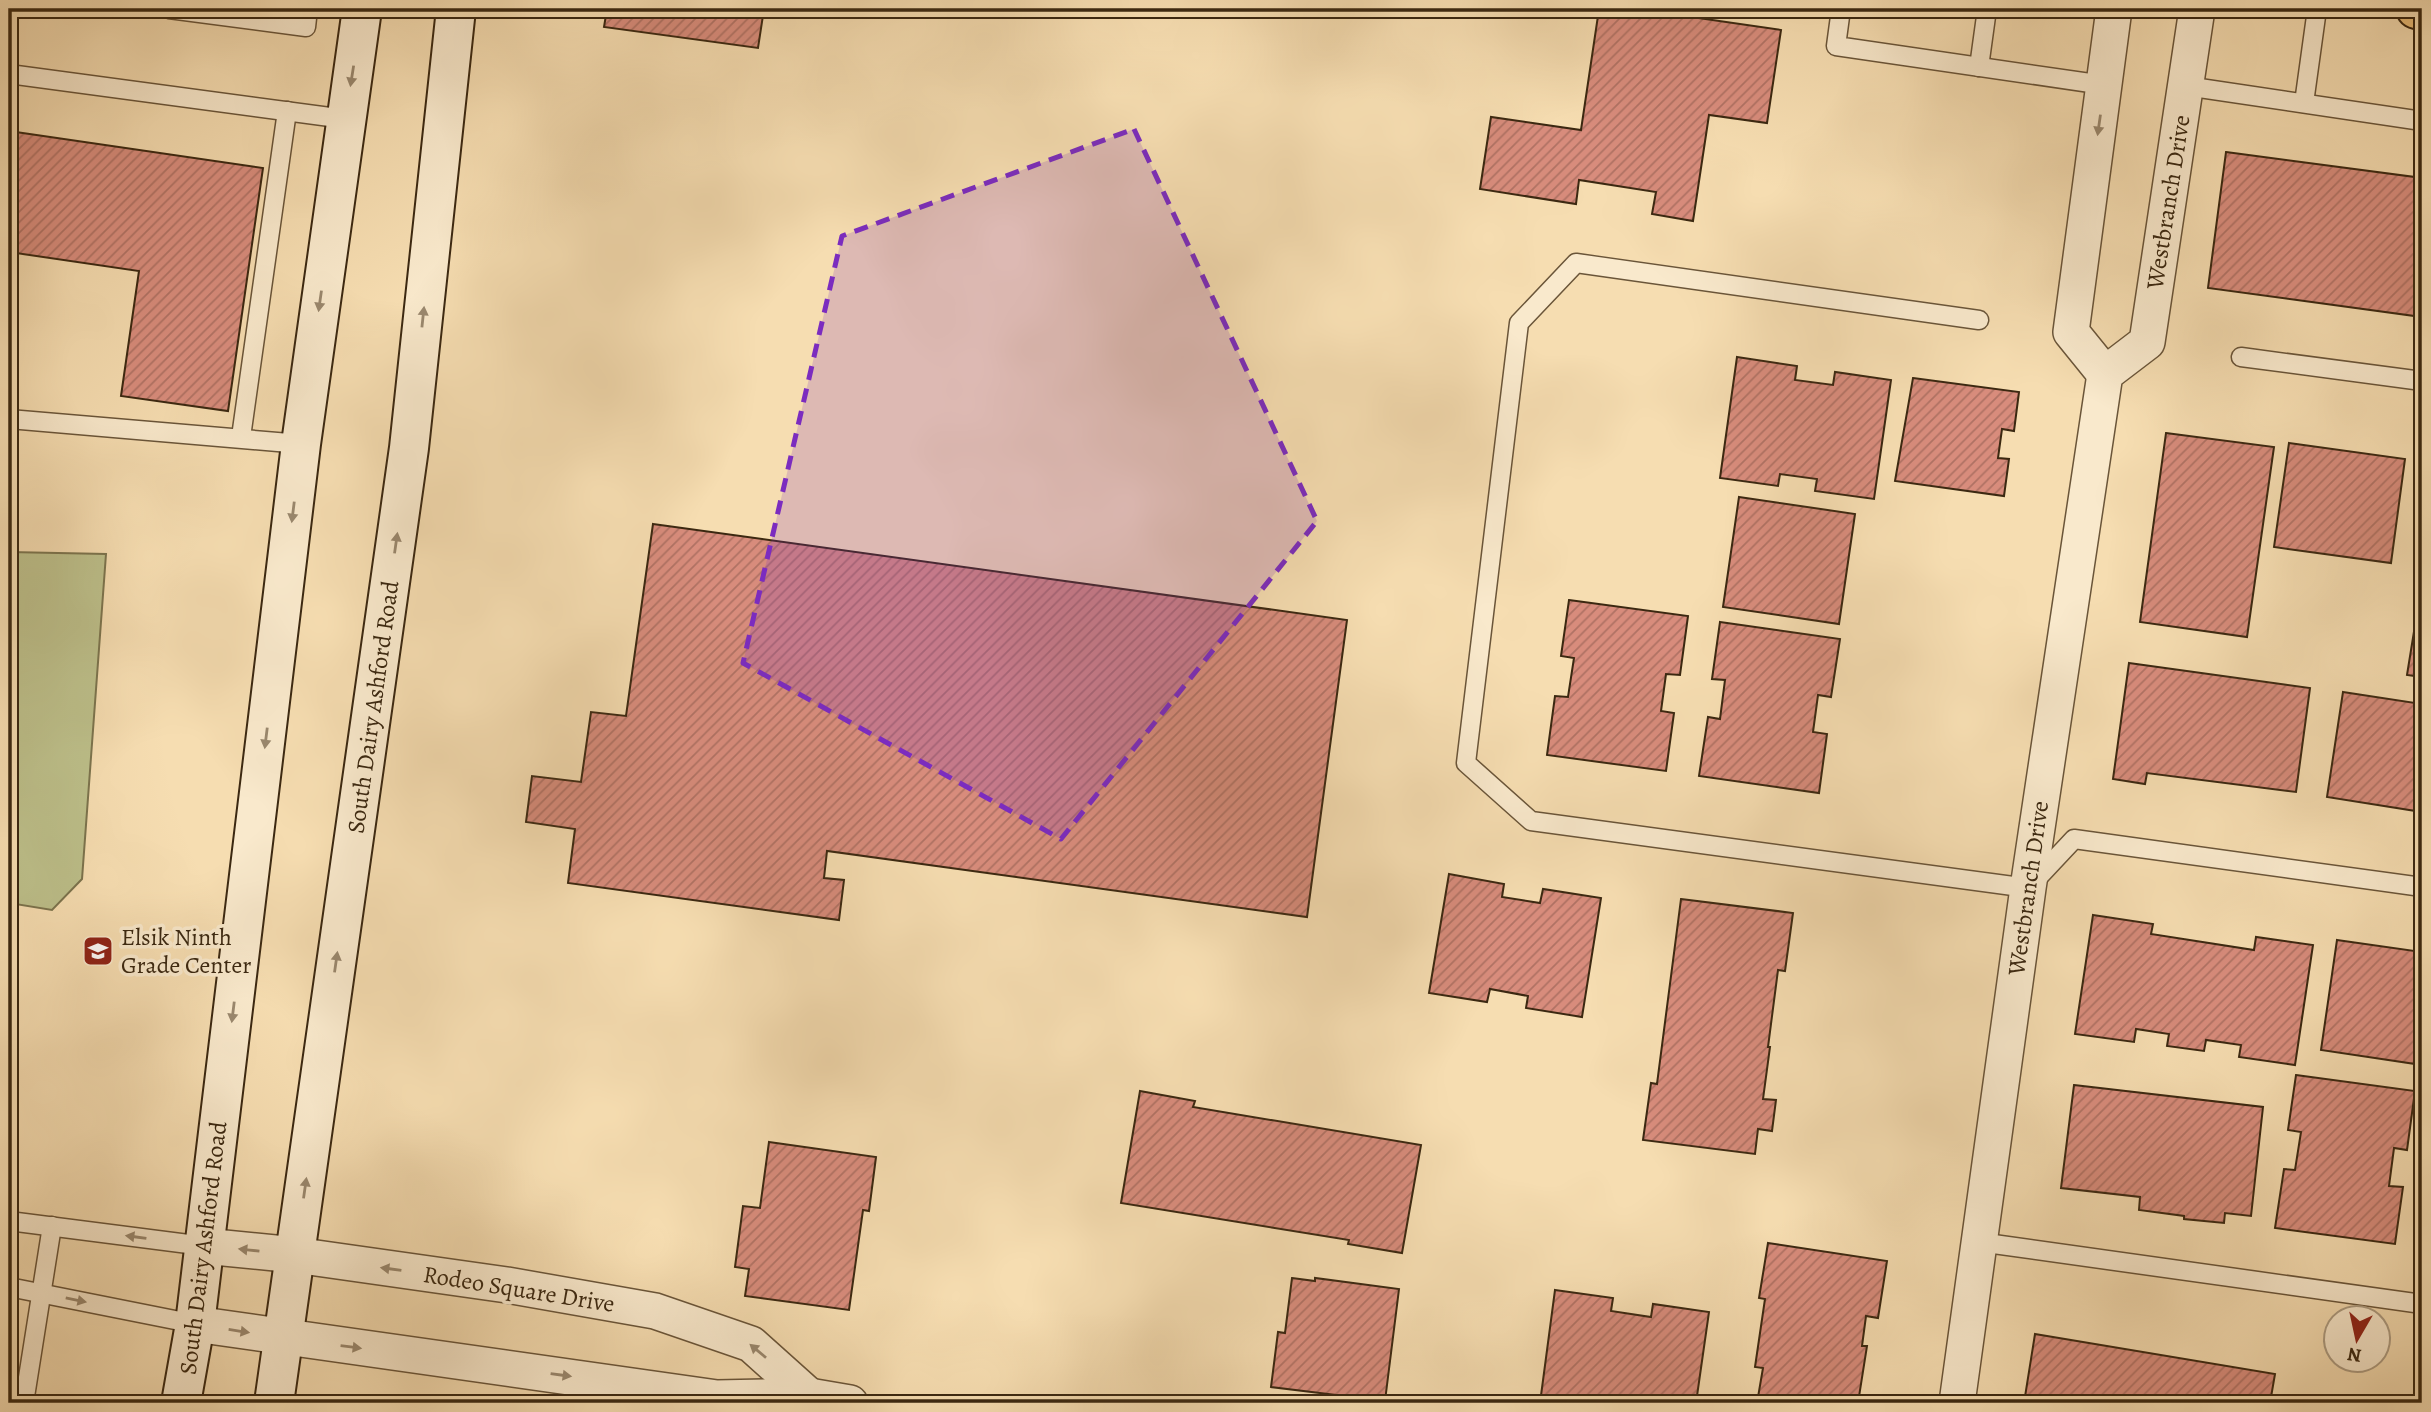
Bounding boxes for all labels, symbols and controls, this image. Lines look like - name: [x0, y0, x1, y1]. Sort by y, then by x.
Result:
- one-way arrow: [346, 65, 357, 87]
- street label: Westbranch Drive: [2138, 113, 2198, 292]
- one-way arrow: [2093, 114, 2104, 136]
- one-way arrow: [315, 291, 326, 313]
- one-way arrow: [418, 306, 429, 328]
- one-way arrow: [287, 501, 298, 523]
- one-way arrow: [391, 532, 402, 554]
- street label: South Dairy Ashford Road: [339, 578, 407, 835]
- one-way arrow: [260, 727, 271, 749]
- street label: Westbranch Drive: [2000, 799, 2056, 978]
- place label: Elsik Ninth Grade Center: [121, 921, 251, 981]
- school or university icon: Elsik Ninth Grade Center: [81, 934, 115, 968]
- one-way arrow: [331, 951, 342, 973]
- one-way arrow: [227, 1001, 238, 1023]
- street label: South Dairy Ashford Road: [172, 1119, 234, 1376]
- one-way arrow: [299, 1176, 310, 1198]
- one-way arrow: [125, 1231, 147, 1242]
- one-way arrow: [238, 1245, 260, 1256]
- street label: Rodeo Square Drive: [421, 1258, 617, 1320]
- one-way arrow: [380, 1263, 402, 1274]
- one-way arrow: [65, 1294, 87, 1305]
- north arrow: [2322, 1304, 2392, 1374]
- one-way arrow: [228, 1326, 250, 1337]
- text: N: [2345, 1341, 2363, 1369]
- one-way arrow: [340, 1342, 362, 1353]
- one-way arrow: [749, 1343, 767, 1359]
- one-way arrow: [550, 1370, 572, 1381]

